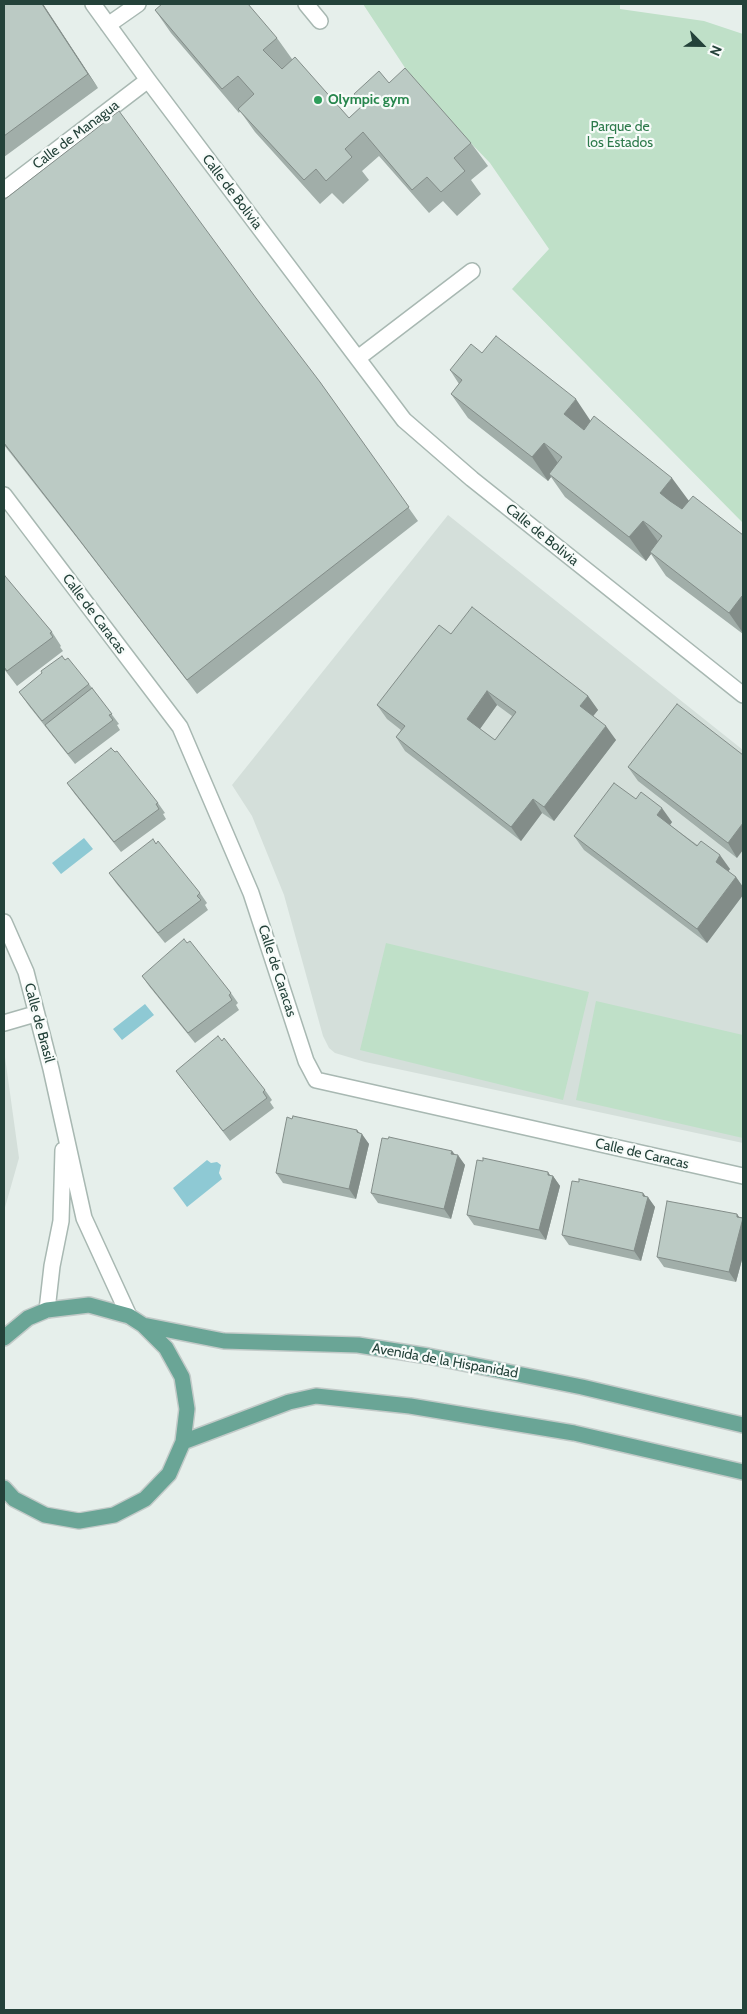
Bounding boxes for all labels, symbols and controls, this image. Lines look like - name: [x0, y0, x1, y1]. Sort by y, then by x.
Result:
- north arrow: [677, 20, 727, 70]
- text: N: [706, 43, 726, 59]
- place label: Olympic gym: [328, 92, 409, 108]
- marker: Olympic gym: [312, 94, 324, 106]
- street label: Calle de Managua: [29, 97, 123, 173]
- park label: Parque de los Estados: [587, 119, 653, 152]
- street label: Calle de Bolivia: [198, 151, 266, 233]
- street label: Calle de Bolivia: [502, 500, 582, 570]
- street label: Calle de Caracas: [59, 571, 129, 657]
- street label: Calle de Caracas: [254, 923, 300, 1019]
- street label: Calle de Brasil: [20, 981, 58, 1065]
- street label: Calle de Caracas: [594, 1135, 690, 1173]
- street label: Avenida de la Hispanidad: [371, 1340, 519, 1382]

